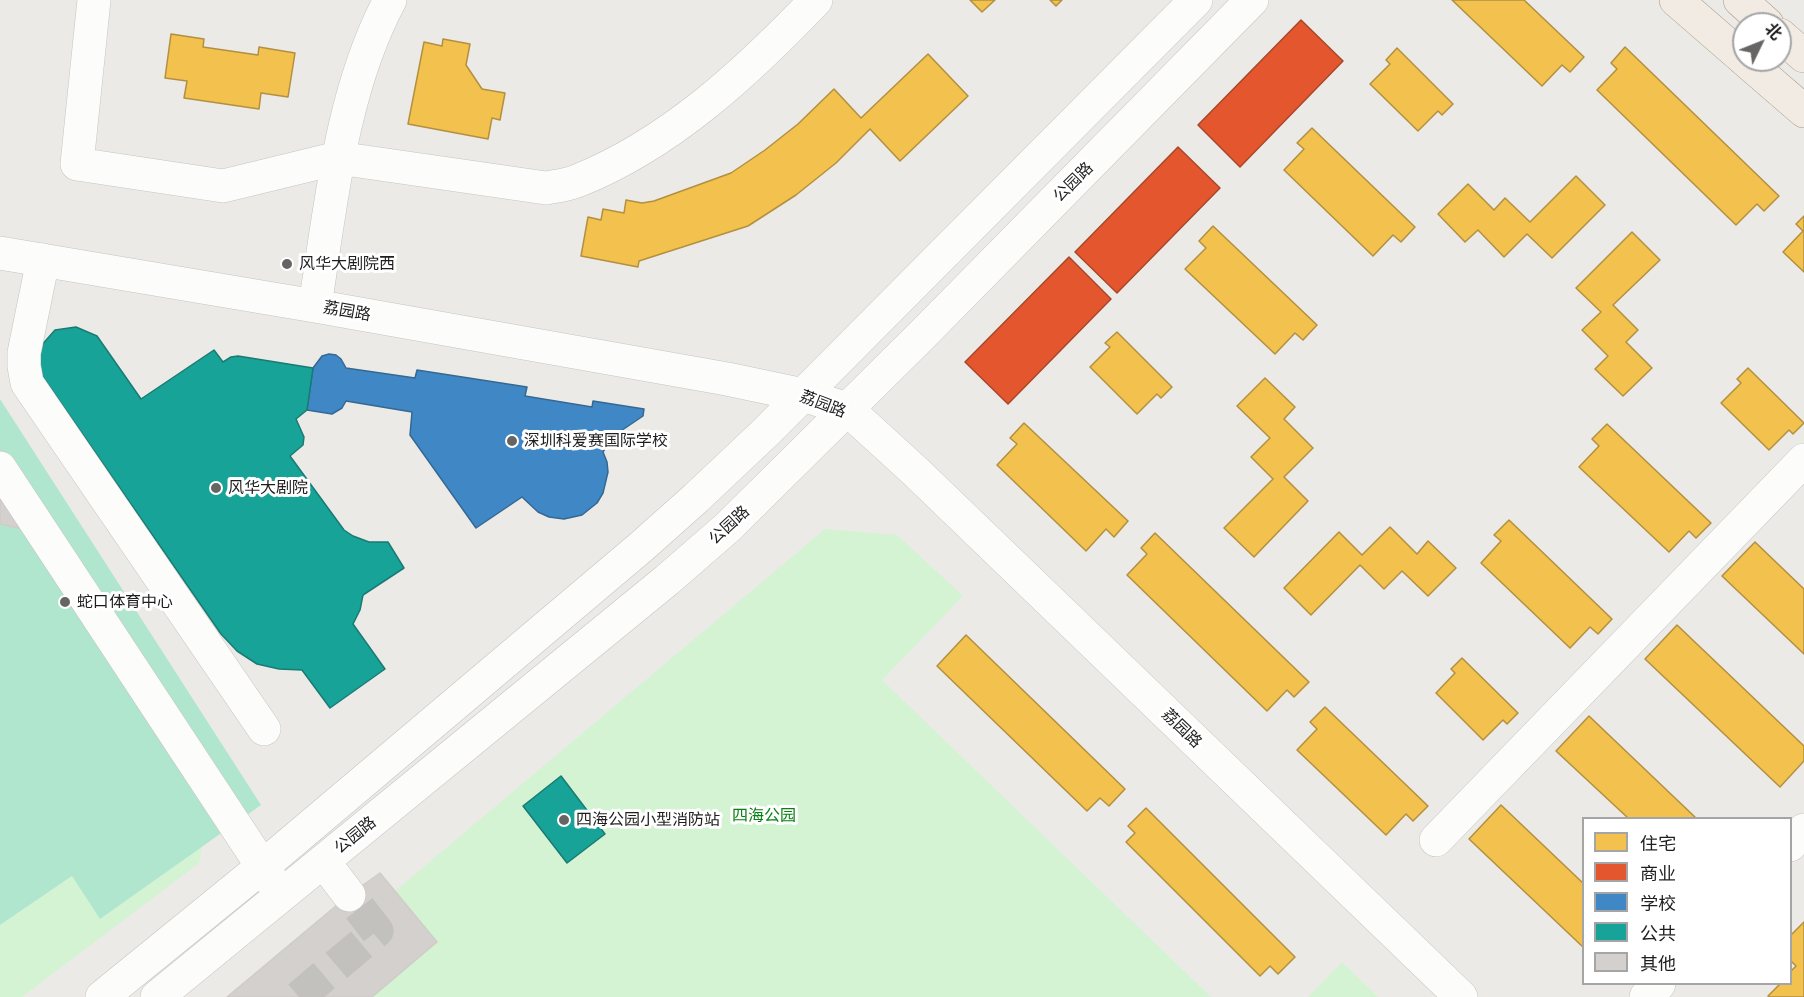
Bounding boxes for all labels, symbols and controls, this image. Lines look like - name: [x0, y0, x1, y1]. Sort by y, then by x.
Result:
- north arrow: [1732, 12, 1792, 72]
- text: 北: [1762, 18, 1786, 43]
- street label: 公园路: [1049, 158, 1097, 206]
- place label: 风华大剧院西: [299, 254, 395, 274]
- marker: 风华大剧院西: [280, 257, 294, 271]
- street label: 荔园路: [322, 297, 372, 325]
- street label: 荔园路: [797, 386, 849, 422]
- place label: 深圳科爱赛国际学校: [524, 431, 668, 451]
- marker: 深圳科爱赛国际学校: [505, 434, 519, 448]
- place label: 风华大剧院: [228, 478, 308, 498]
- marker: 风华大剧院: [209, 481, 223, 495]
- street label: 公园路: [705, 502, 753, 548]
- place label: 蛇口体育中心: [77, 592, 173, 612]
- marker: 蛇口体育中心: [58, 595, 72, 609]
- street label: 荔园路: [1158, 704, 1206, 752]
- park label: 四海公园: [732, 806, 796, 826]
- place label: 四海公园小型消防站: [576, 810, 720, 830]
- street label: 公园路: [330, 812, 380, 858]
- marker: 四海公园小型消防站: [557, 813, 571, 827]
- legend: [1582, 817, 1792, 985]
- text: 住宅: [1640, 832, 1676, 854]
- text: 商业: [1640, 862, 1676, 884]
- text: 学校: [1640, 892, 1676, 914]
- text: 公共: [1640, 922, 1676, 944]
- text: 其他: [1640, 952, 1676, 974]

